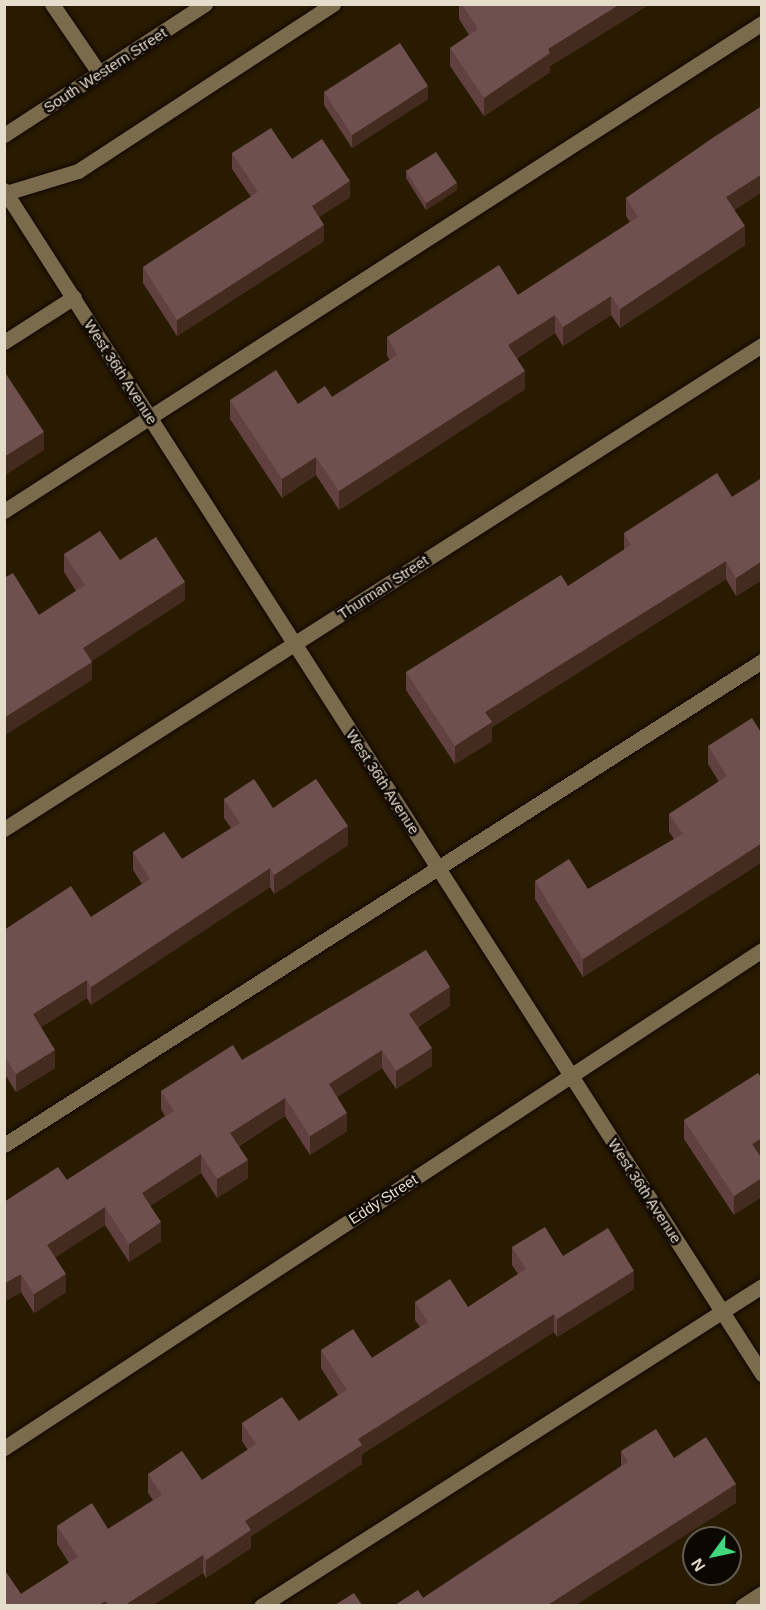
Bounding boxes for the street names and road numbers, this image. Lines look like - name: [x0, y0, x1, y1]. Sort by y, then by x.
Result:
- street label: South Western Street: [40, 23, 170, 117]
- street label: West 36th Avenue: [80, 316, 162, 428]
- street label: Thurman Street: [334, 551, 432, 623]
- street label: West 36th Avenue: [342, 726, 424, 838]
- street label: West 36th Avenue: [604, 1135, 686, 1247]
- street label: Eddy Street: [345, 1170, 421, 1228]

